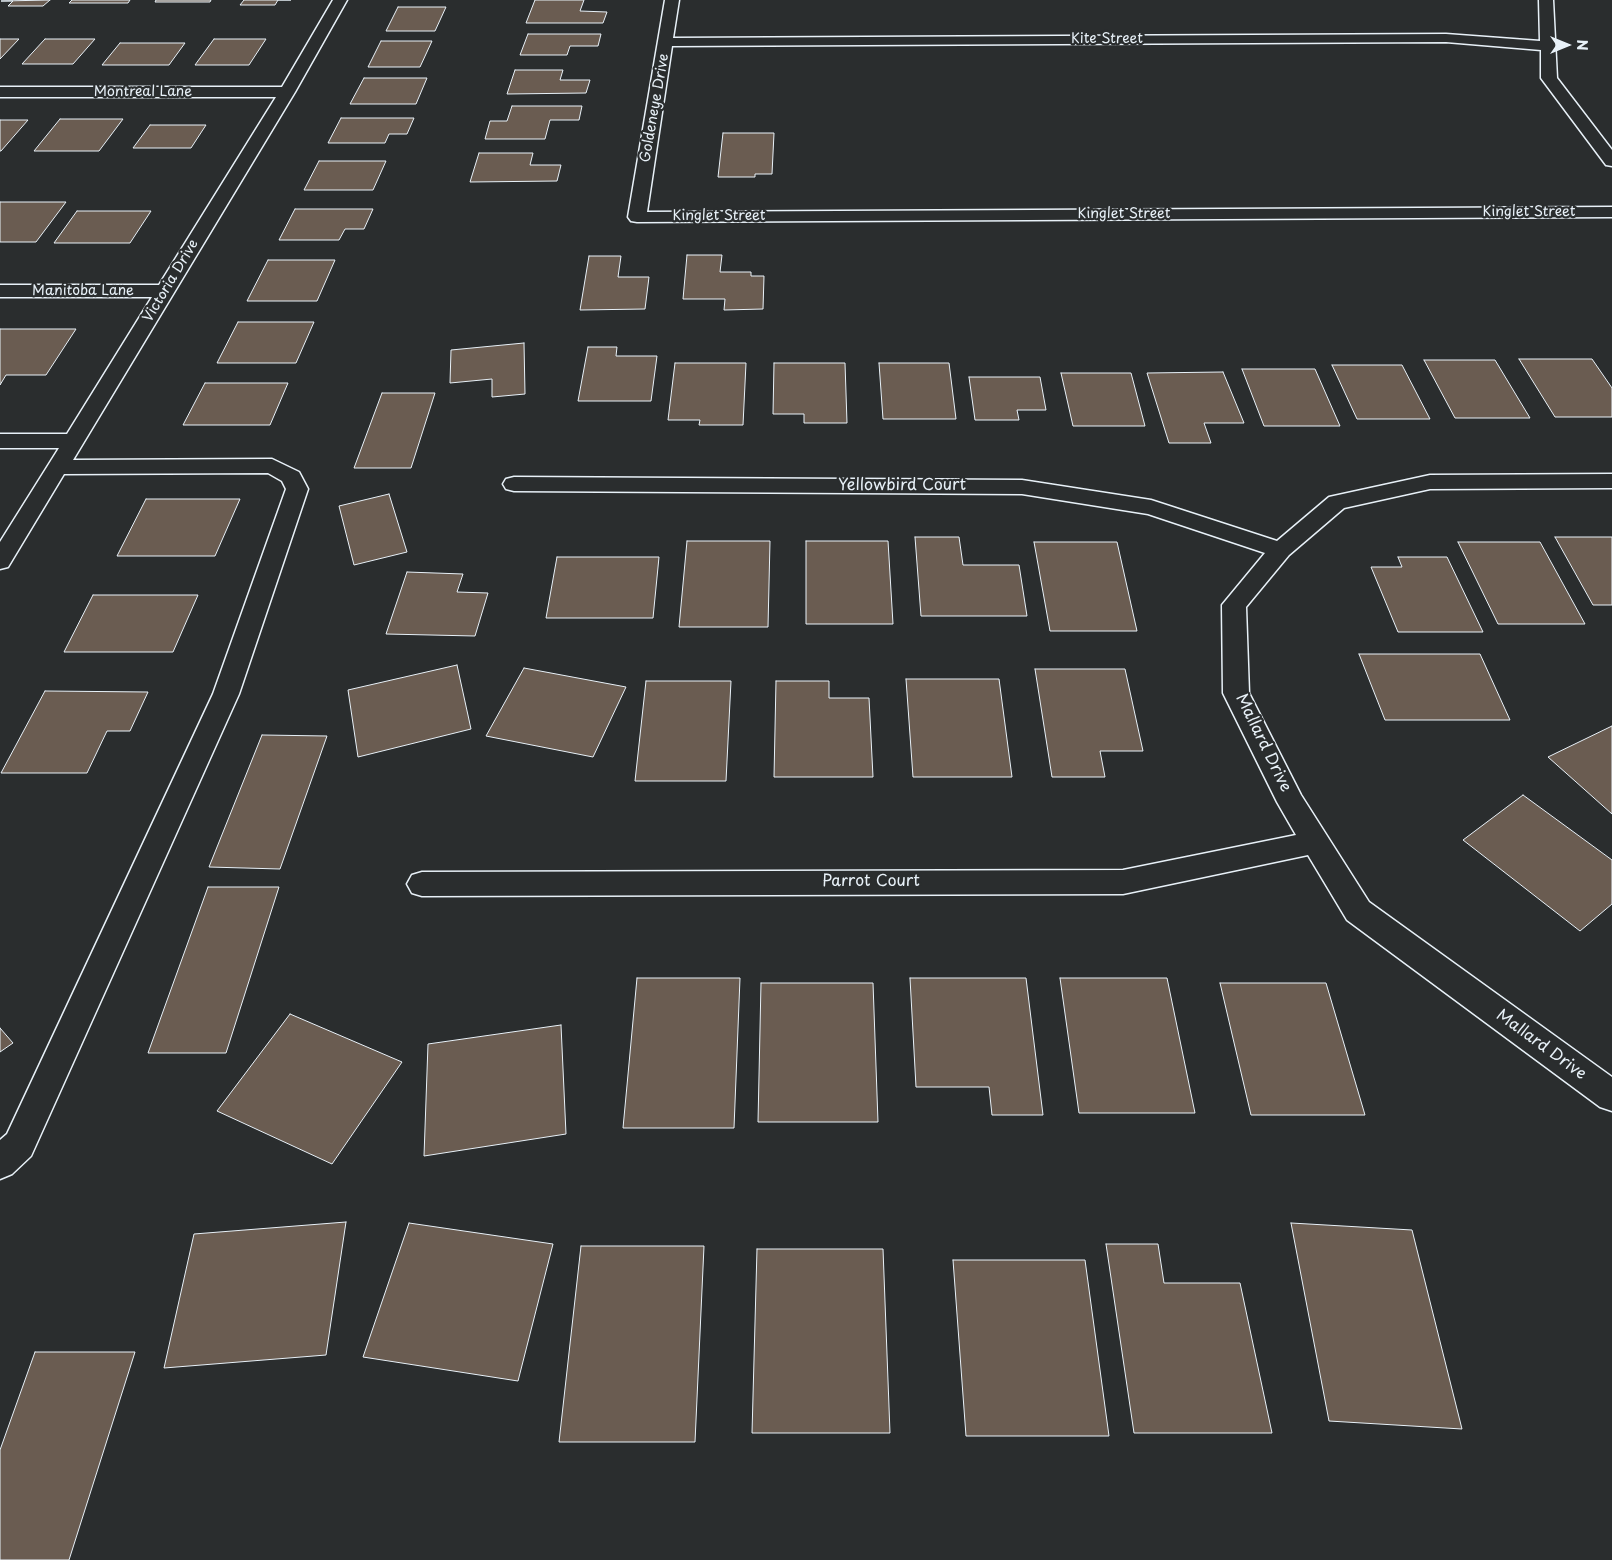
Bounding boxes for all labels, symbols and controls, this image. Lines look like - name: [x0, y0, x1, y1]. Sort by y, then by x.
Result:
- north arrow: [1542, 20, 1592, 70]
- street label: Kite Street: [1071, 31, 1143, 47]
- text: N: [1572, 39, 1593, 51]
- street label: Goldeneye Drive: [637, 52, 673, 164]
- street label: Montreal Lane: [94, 84, 192, 100]
- street label: Kinglet Street: [1482, 204, 1576, 220]
- street label: Kinglet Street: [1077, 206, 1171, 222]
- street label: Kinglet Street: [672, 208, 766, 224]
- street label: Victoria Drive: [140, 237, 202, 325]
- street label: Manitoba Lane: [32, 283, 134, 299]
- street label: Yellowbird Court: [838, 476, 966, 496]
- street label: Mallard Drive: [1231, 691, 1295, 795]
- street label: Parrot Court: [822, 872, 920, 892]
- street label: Mallard Drive: [1492, 1006, 1590, 1084]

